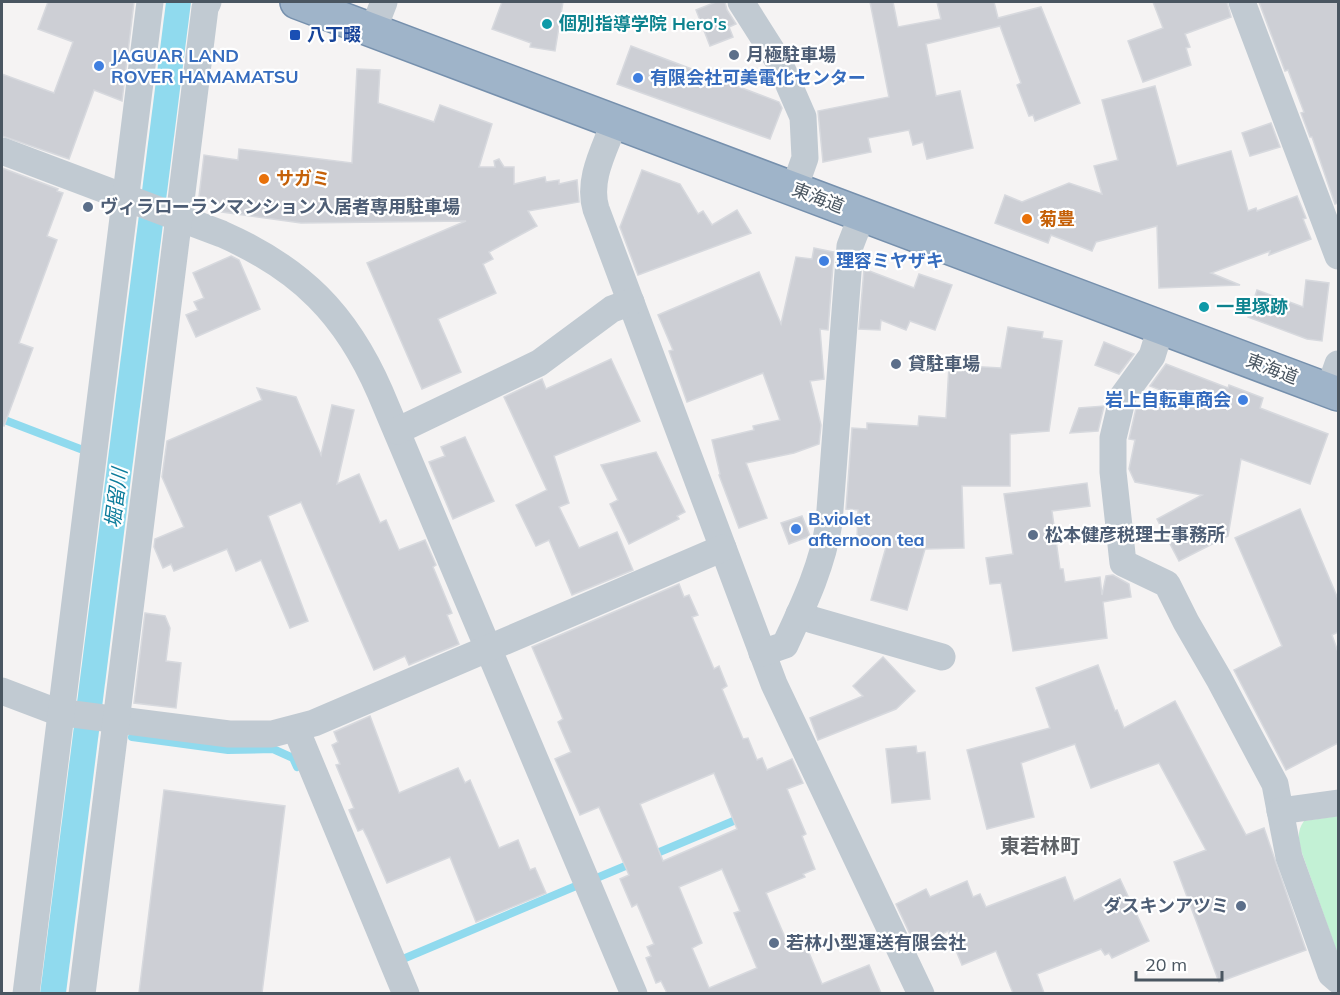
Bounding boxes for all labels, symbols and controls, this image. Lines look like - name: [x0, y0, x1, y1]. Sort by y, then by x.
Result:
- place label: 個別指導学院 Hero's: [558, 12, 727, 35]
- marker: 個別指導学院 Hero's: [540, 17, 554, 31]
- place label: 八丁畷: [307, 23, 361, 46]
- marker: 八丁畷: [288, 28, 302, 42]
- place label: 月極駐車場: [746, 43, 836, 66]
- place label: JAGUAR LAND ROVER HAMAMATSU: [111, 44, 299, 88]
- marker: 月極駐車場: [727, 48, 741, 62]
- marker: JAGUAR LAND ROVER HAMAMATSU: [92, 59, 106, 73]
- place label: 有限会社可美電化センター: [650, 66, 866, 89]
- marker: 有限会社可美電化センター: [631, 71, 645, 85]
- place label: サガミ: [276, 167, 330, 190]
- marker: サガミ: [257, 172, 271, 186]
- street label: 東海道: [789, 177, 848, 218]
- place label: ヴィラローランマンション入居者専用駐車場: [100, 195, 460, 218]
- marker: ヴィラローランマンション入居者専用駐車場: [81, 200, 95, 214]
- place label: 菊豊: [1039, 207, 1075, 230]
- marker: 菊豊: [1020, 212, 1034, 226]
- place label: 理容ミヤザキ: [836, 249, 944, 272]
- marker: 理容ミヤザキ: [817, 254, 831, 268]
- place label: 一里塚跡: [1216, 295, 1288, 318]
- marker: 一里塚跡: [1197, 300, 1211, 314]
- street label: 東海道: [1243, 348, 1302, 389]
- place label: 貸駐車場: [908, 352, 980, 375]
- marker: 貸駐車場: [889, 357, 903, 371]
- place label: 岩上自転車商会: [1105, 388, 1231, 411]
- marker: 岩上自転車商会: [1236, 393, 1250, 407]
- water label: 堀留川: [99, 465, 132, 529]
- place label: B.violet afternoon tea: [808, 507, 925, 551]
- marker: B.violet afternoon tea: [789, 522, 803, 536]
- place label: 松本健彦税理士事務所: [1045, 523, 1225, 546]
- marker: 松本健彦税理士事務所: [1026, 528, 1040, 542]
- district label: 東若林町: [1000, 833, 1080, 858]
- place label: ダスキンアツミ: [1104, 894, 1229, 917]
- marker: ダスキンアツミ: [1234, 899, 1248, 913]
- place label: 若林小型運送有限会社: [786, 931, 966, 954]
- marker: 若林小型運送有限会社: [767, 936, 781, 950]
- scale bar: [1136, 944, 1222, 982]
- text: 20 m: [1145, 953, 1187, 976]

